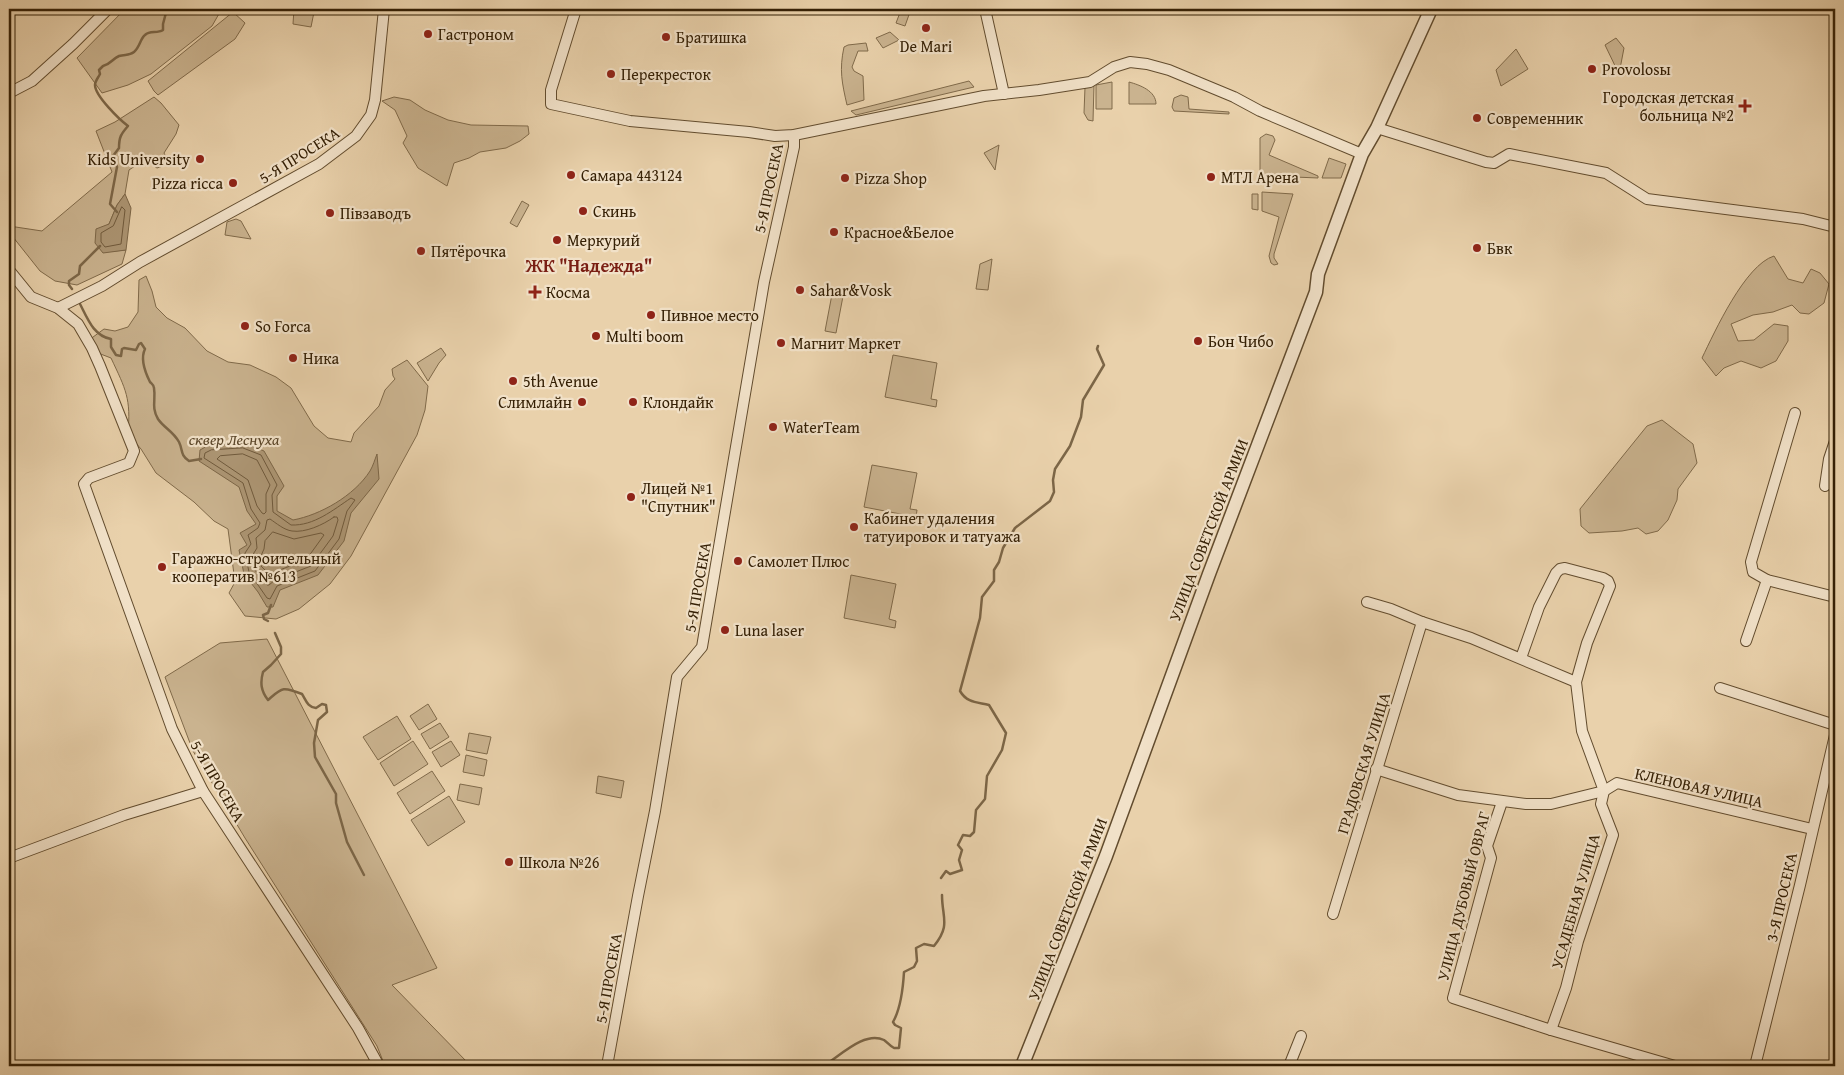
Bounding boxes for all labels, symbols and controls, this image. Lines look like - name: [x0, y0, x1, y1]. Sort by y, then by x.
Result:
- place label: Гастроном: [438, 22, 514, 46]
- marker: De Mari: [920, 22, 932, 34]
- place label: Братишка: [676, 25, 747, 49]
- marker: Гастроном: [422, 28, 434, 40]
- marker: Братишка: [660, 31, 672, 43]
- place label: De Mari: [900, 34, 953, 58]
- place label: Provolosы: [1602, 57, 1671, 81]
- place label: Перекресток: [621, 62, 711, 86]
- marker: Provolosы: [1586, 63, 1598, 75]
- marker: Перекресток: [605, 68, 617, 80]
- place label: Городская детская больница №2: [1603, 85, 1734, 127]
- marker: Городская детская больница №2: [1738, 99, 1752, 113]
- place label: Современник: [1487, 106, 1584, 130]
- marker: Современник: [1471, 112, 1483, 124]
- street label: 5-Я ПРОСЕКА: [254, 121, 344, 189]
- street label: 5-Я ПРОСЕКА: [747, 141, 789, 235]
- place label: Kids University: [87, 147, 190, 171]
- marker: Kids University: [194, 153, 206, 165]
- place label: Самара 443124: [581, 163, 683, 187]
- place label: МТЛ Арена: [1221, 165, 1299, 189]
- place label: Pizza Shop: [855, 166, 927, 190]
- marker: Самара 443124: [565, 169, 577, 181]
- place label: Pizza ricca: [152, 171, 223, 195]
- marker: МТЛ Арена: [1205, 171, 1217, 183]
- marker: Pizza Shop: [839, 172, 851, 184]
- marker: Pizza ricca: [227, 177, 239, 189]
- place label: Скинь: [593, 199, 637, 223]
- place label: Пiвзаводъ: [340, 201, 411, 225]
- marker: Скинь: [577, 205, 589, 217]
- marker: Пiвзаводъ: [324, 207, 336, 219]
- place label: Красное&Белое: [844, 220, 954, 244]
- marker: Красное&Белое: [828, 226, 840, 238]
- place label: Меркурий: [567, 228, 640, 252]
- marker: Меркурий: [551, 234, 563, 246]
- place label: Бвк: [1487, 236, 1513, 260]
- place label: Пятёрочка: [431, 239, 506, 263]
- marker: Бвк: [1471, 242, 1483, 254]
- marker: Пятёрочка: [415, 245, 427, 257]
- district label: ЖК "Надежда": [524, 252, 653, 279]
- place label: Sahar&Vosk: [810, 278, 892, 302]
- place label: Косма: [546, 280, 591, 304]
- marker: Sahar&Vosk: [794, 284, 806, 296]
- marker: Косма: [528, 285, 542, 299]
- place label: Пивное место: [661, 303, 759, 327]
- marker: Пивное место: [645, 309, 657, 321]
- place label: So Forca: [255, 314, 311, 338]
- marker: So Forca: [239, 320, 251, 332]
- place label: Multi boom: [606, 324, 684, 348]
- place label: Бон Чибо: [1208, 329, 1274, 353]
- marker: Multi boom: [590, 330, 602, 342]
- place label: Магнит Маркет: [791, 331, 901, 355]
- marker: Бон Чибо: [1192, 335, 1204, 347]
- marker: Магнит Маркет: [775, 337, 787, 349]
- place label: Ника: [303, 346, 340, 370]
- marker: Ника: [287, 352, 299, 364]
- place label: 5th Avenue: [523, 369, 598, 393]
- marker: 5th Avenue: [507, 375, 519, 387]
- place label: Слимлайн: [498, 390, 572, 414]
- place label: Клондайк: [643, 390, 714, 414]
- marker: Слимлайн: [576, 396, 588, 408]
- marker: Клондайк: [627, 396, 639, 408]
- place label: WaterTeam: [783, 415, 860, 439]
- marker: WaterTeam: [767, 421, 779, 433]
- park label: сквер Леснуха: [189, 427, 280, 451]
- street label: УЛИЦА СОВЕТСКОЙ АРМИИ: [1162, 435, 1254, 625]
- place label: Лицей №1 "Спутник": [641, 476, 716, 518]
- marker: Лицей №1 "Спутник": [625, 491, 637, 503]
- place label: Кабинет удаления татуировок и татуажа: [864, 506, 1021, 548]
- marker: Кабинет удаления татуировок и татуажа: [848, 521, 860, 533]
- street label: 5-Я ПРОСЕКА: [677, 540, 717, 634]
- place label: Гаражно-строительный кооператив №613: [172, 546, 341, 588]
- place label: Самолет Плюс: [748, 549, 849, 573]
- marker: Самолет Плюс: [732, 555, 744, 567]
- marker: Гаражно-строительный кооператив №613: [156, 561, 168, 573]
- place label: Luna laser: [735, 618, 804, 642]
- marker: Luna laser: [719, 624, 731, 636]
- street label: ГРАДОВСКАЯ УЛИЦА: [1330, 689, 1396, 837]
- street label: 5-Я ПРОСЕКА: [185, 736, 251, 827]
- street label: КЛЕНОВАЯ УЛИЦА: [1633, 761, 1766, 813]
- street label: УЛИЦА ДУБОВЫЙ ОВРАГ: [1430, 809, 1496, 983]
- street label: УЛИЦА СОВЕТСКОЙ АРМИИ: [1021, 814, 1113, 1004]
- street label: УСАДЕБНАЯ УЛИЦА: [1544, 830, 1606, 971]
- place label: Школа №26: [519, 850, 600, 874]
- street label: 3-Я ПРОСЕКА: [1759, 850, 1803, 944]
- marker: Школа №26: [503, 856, 515, 868]
- street label: 5-Я ПРОСЕКА: [588, 931, 628, 1025]

